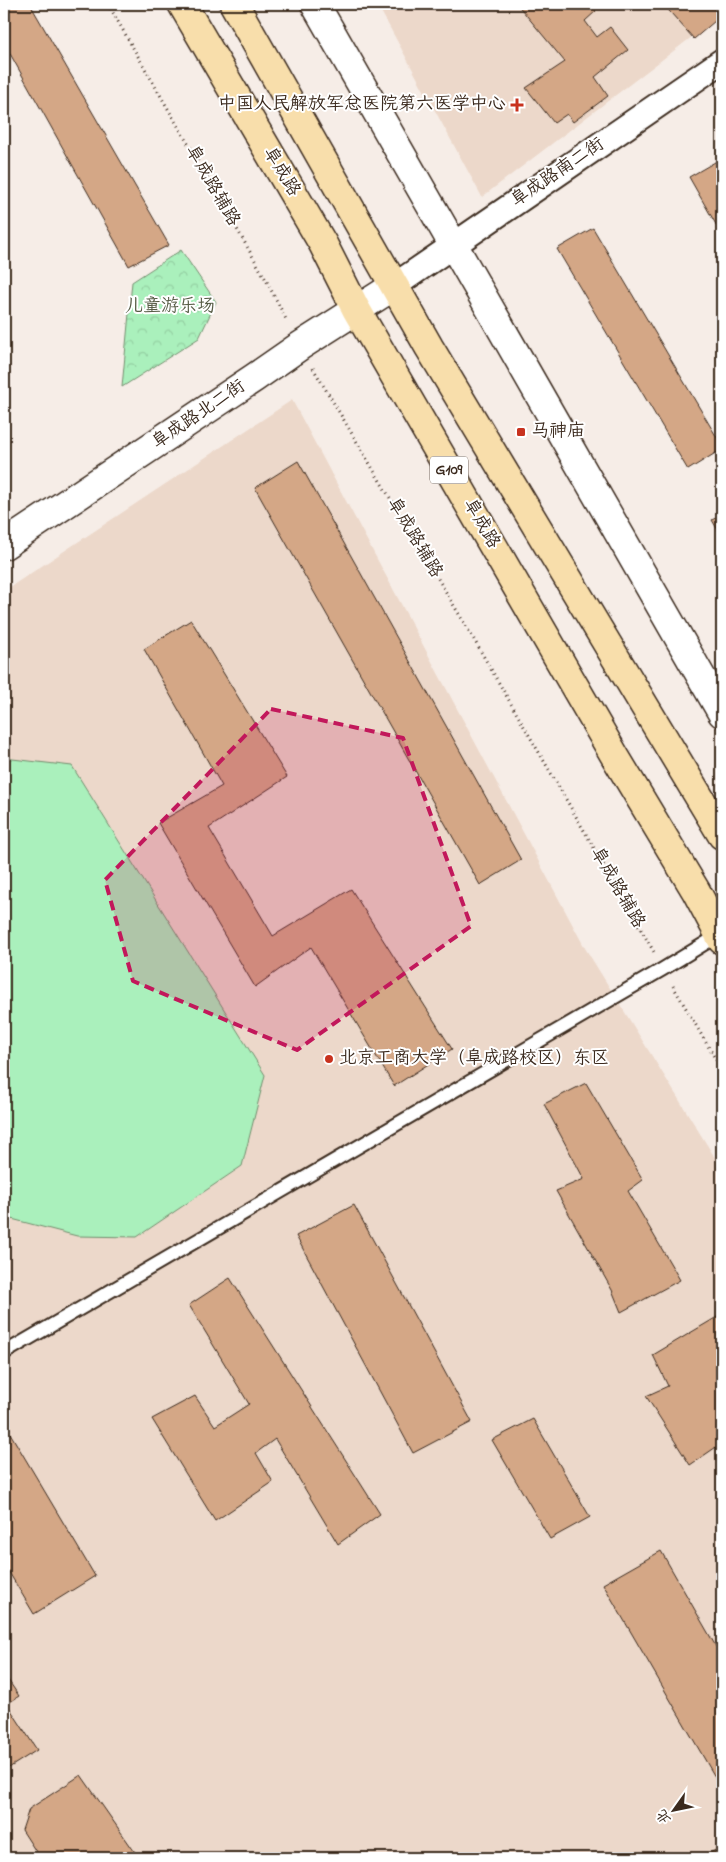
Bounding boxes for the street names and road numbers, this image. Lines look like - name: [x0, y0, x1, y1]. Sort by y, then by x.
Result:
- street label: 阜成路南二街: [506, 132, 610, 214]
- street label: 阜成路辅路: [178, 141, 246, 231]
- street label: 阜成路: [256, 142, 306, 202]
- street label: 阜成路北二街: [147, 374, 251, 456]
- road number: G109: [430, 456, 468, 484]
- street label: 阜成路辅路: [380, 493, 448, 583]
- street label: 阜成路: [456, 494, 506, 554]
- street label: 阜成路辅路: [583, 843, 651, 933]

